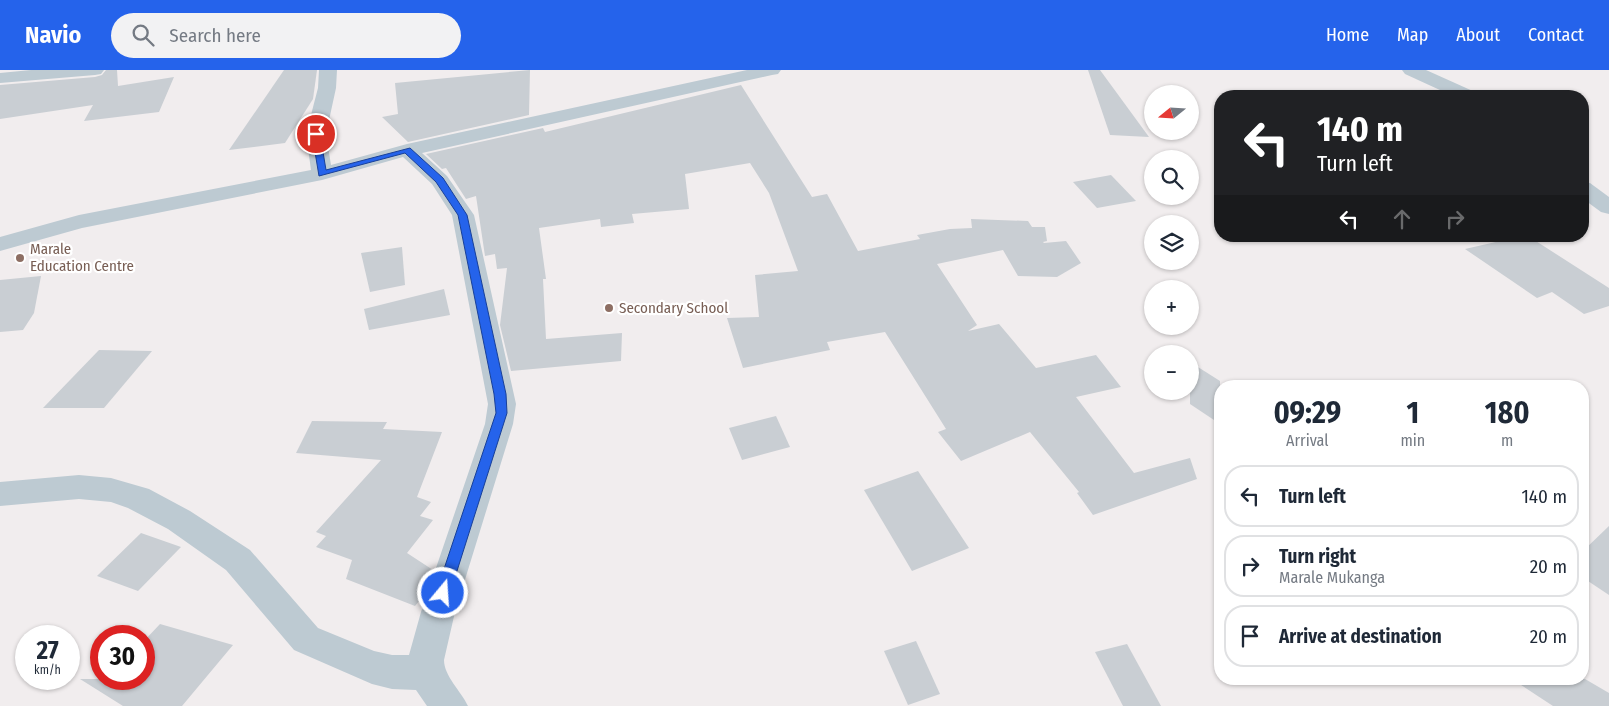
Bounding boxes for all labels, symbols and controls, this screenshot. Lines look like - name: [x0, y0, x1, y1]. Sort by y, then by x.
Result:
- search box: [111, 13, 461, 58]
- text: Navio: [25, 21, 81, 49]
- icon: search: [129, 21, 157, 49]
- text: Search here: [169, 24, 261, 47]
- text: Home: [1326, 24, 1369, 46]
- text: Map: [1397, 24, 1428, 46]
- text: About: [1456, 24, 1500, 46]
- text: Contact: [1528, 24, 1584, 46]
- north arrow: [1144, 85, 1199, 140]
- map controls: [1144, 85, 1199, 400]
- text: 140 m: [1317, 108, 1403, 150]
- icon: left: [1234, 110, 1299, 175]
- pin: [295, 113, 337, 155]
- icon: arrive: [302, 120, 330, 148]
- button: search: [1144, 150, 1199, 205]
- text: Turn left: [1317, 150, 1393, 177]
- icon: left: [1335, 205, 1363, 233]
- icon: ahead: [1388, 205, 1416, 233]
- icon: right: [1441, 205, 1469, 233]
- button: layers: [1144, 215, 1199, 270]
- place label: Marale Education Centre: [30, 240, 134, 275]
- marker: Marale Education Centre: [14, 252, 26, 264]
- button: +: [1144, 280, 1199, 335]
- place label: Secondary School: [619, 299, 728, 317]
- marker: Secondary School: [603, 302, 615, 314]
- button: −: [1144, 345, 1199, 400]
- text: 09:29: [1273, 395, 1341, 431]
- text: 1: [1407, 395, 1419, 431]
- text: 180: [1485, 395, 1530, 431]
- text: Arrival: [1286, 431, 1328, 450]
- text: min: [1401, 431, 1425, 450]
- text: m: [1501, 431, 1513, 450]
- icon: left: [1236, 482, 1264, 510]
- text: Turn left: [1279, 485, 1346, 508]
- text: 140 m: [1521, 485, 1567, 508]
- text: Turn right: [1279, 545, 1356, 568]
- icon: right: [1236, 552, 1264, 580]
- text: 20 m: [1530, 555, 1567, 578]
- position arrow: [416, 566, 468, 618]
- text: Marale Mukanga: [1279, 568, 1385, 587]
- icon: arrive: [1236, 622, 1264, 650]
- speed limit sign: 30: [90, 625, 155, 690]
- text: Arrive at destination: [1279, 625, 1442, 648]
- text: 20 m: [1530, 625, 1567, 648]
- text: 27: [36, 636, 59, 666]
- text: km/h: [34, 663, 61, 677]

